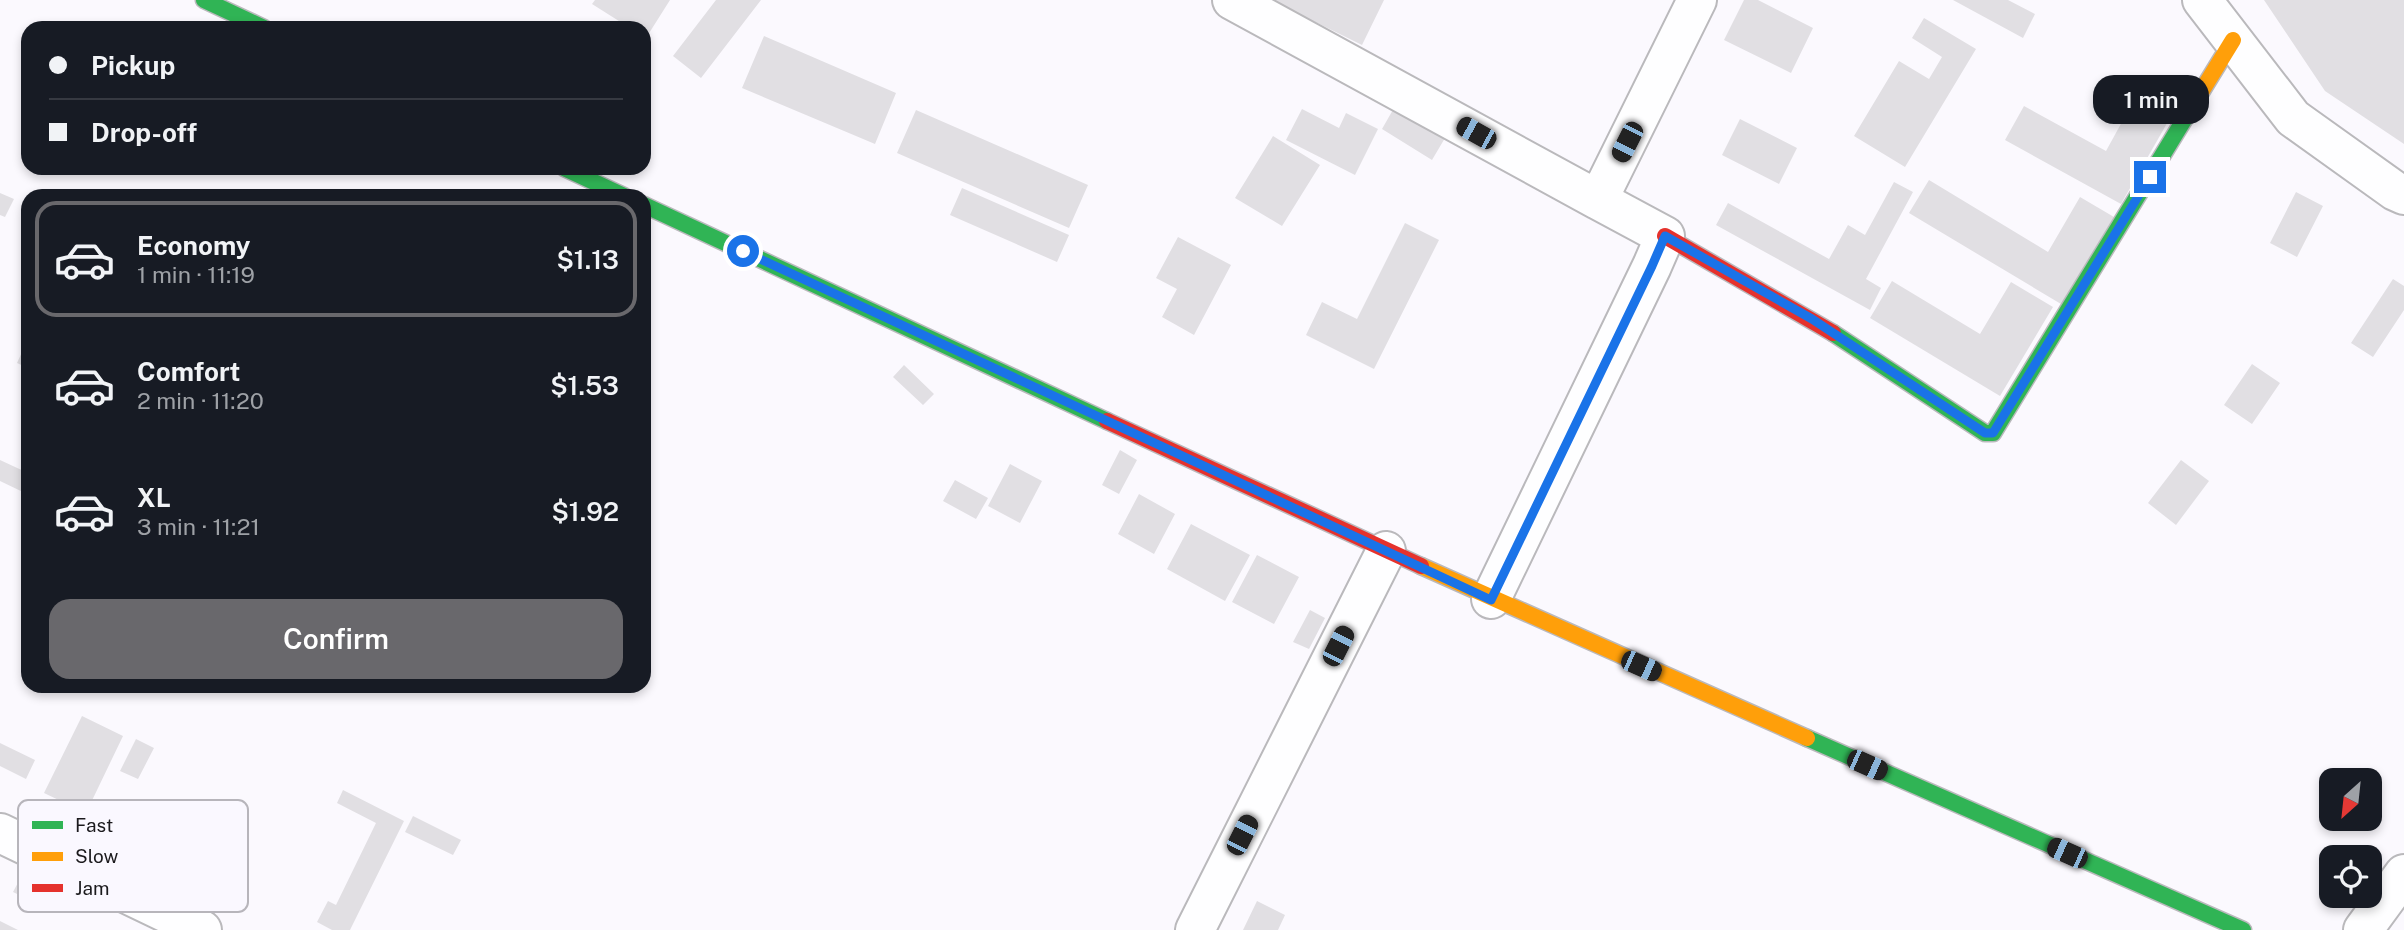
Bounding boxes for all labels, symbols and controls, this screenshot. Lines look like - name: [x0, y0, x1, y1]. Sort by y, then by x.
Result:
- text: Pickup: [91, 50, 175, 81]
- callout: 1 min: [2092, 76, 2208, 124]
- text: 1 min: [2124, 86, 2178, 113]
- car: [1453, 114, 1500, 152]
- text: Drop-off: [91, 117, 197, 148]
- car: [1609, 119, 1646, 165]
- route end: [2134, 161, 2166, 193]
- icon: car: [53, 228, 116, 291]
- text: Economy: [137, 230, 250, 261]
- route start: [727, 235, 759, 267]
- text: $1.13: [556, 244, 619, 275]
- text: 1 min · 11:19: [137, 261, 255, 288]
- icon: car: [53, 354, 116, 417]
- text: Comfort: [137, 356, 240, 387]
- text: $1.53: [550, 370, 619, 401]
- text: 2 min · 11:20: [137, 387, 264, 414]
- icon: car: [53, 480, 116, 543]
- text: XL: [137, 482, 171, 513]
- text: $1.92: [551, 496, 619, 527]
- text: 3 min · 11:21: [137, 513, 260, 540]
- button: Confirm: [49, 599, 623, 679]
- car: [1320, 623, 1357, 669]
- car: [1618, 648, 1665, 684]
- car: [1844, 747, 1891, 783]
- north arrow: [2319, 768, 2382, 831]
- map controls: [2319, 768, 2382, 908]
- legend: [18, 800, 248, 912]
- car: [1224, 812, 1261, 858]
- text: Fast: [75, 814, 113, 836]
- car: [2044, 835, 2091, 871]
- text: Slow: [75, 845, 119, 867]
- button: locate: [2319, 845, 2382, 908]
- text: Jam: [75, 877, 109, 899]

